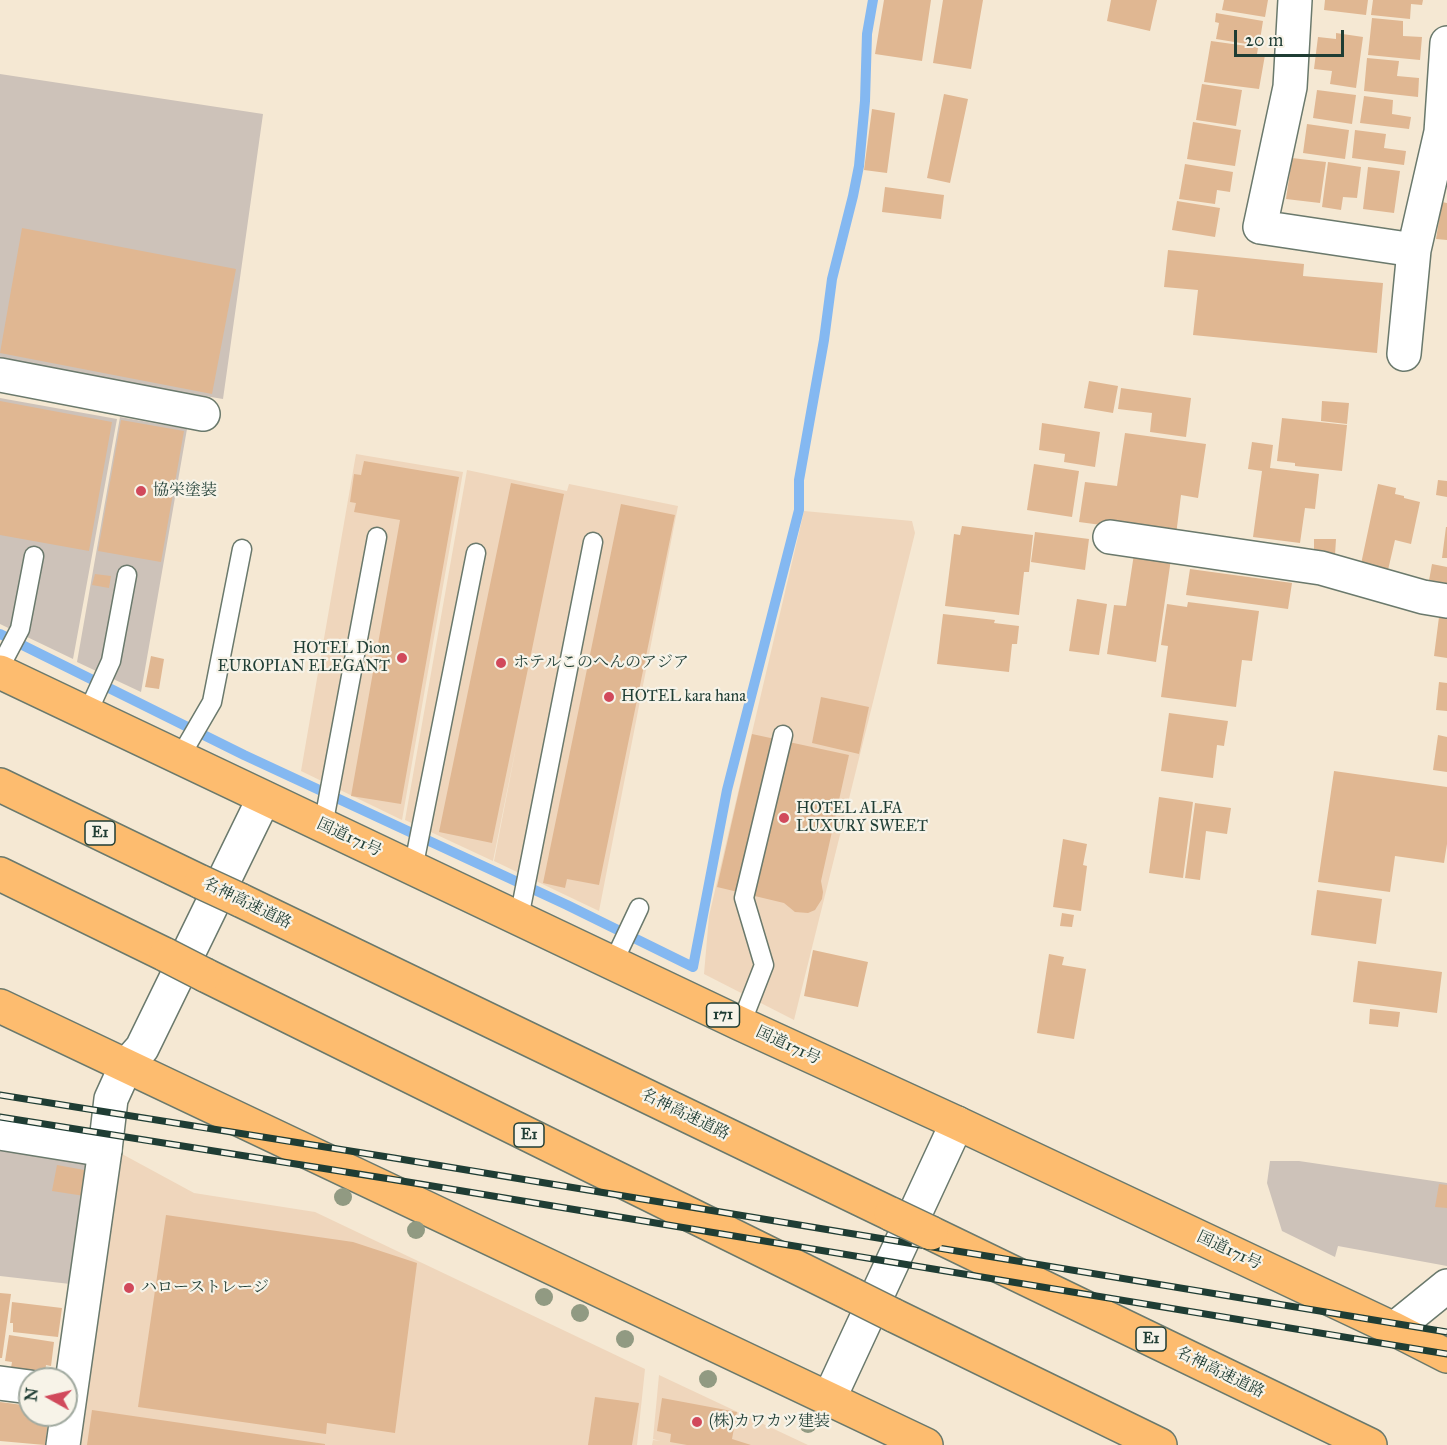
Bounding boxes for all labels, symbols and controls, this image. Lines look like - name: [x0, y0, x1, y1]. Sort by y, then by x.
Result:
- scale bar: [1237, 18, 1346, 56]
- text: 20 m: [1245, 29, 1283, 51]
- place label: 協栄塗装: [153, 481, 217, 501]
- marker: 協栄塗装: [134, 484, 148, 498]
- place label: HOTEL Dion EUROPIAN ELEGANT: [218, 639, 390, 677]
- marker: HOTEL Dion EUROPIAN ELEGANT: [395, 651, 409, 665]
- place label: ホテルこのへんのアジア: [513, 653, 689, 673]
- marker: ホテルこのへんのアジア: [494, 656, 508, 670]
- place label: HOTEL kara hana: [621, 687, 746, 707]
- marker: HOTEL kara hana: [602, 690, 616, 704]
- place label: HOTEL ALFA LUXURY SWEET: [796, 799, 928, 837]
- marker: HOTEL ALFA LUXURY SWEET: [777, 811, 791, 825]
- street label: 国道171号: [314, 815, 384, 861]
- road number: E1: [85, 821, 115, 845]
- street label: 名神高速道路: [200, 874, 294, 934]
- road number: 171: [706, 1003, 740, 1027]
- street label: 国道171号: [753, 1023, 823, 1069]
- street label: 名神高速道路: [638, 1085, 732, 1145]
- road number: E1: [514, 1123, 544, 1147]
- street label: 国道171号: [1194, 1228, 1264, 1274]
- place label: ハローストレージ: [141, 1278, 269, 1298]
- marker: ハローストレージ: [122, 1281, 136, 1295]
- road number: E1: [1136, 1327, 1166, 1351]
- street label: 名神高速道路: [1173, 1343, 1267, 1403]
- north arrow: [18, 1367, 78, 1427]
- text: N: [21, 1387, 42, 1403]
- place label: (株)カワカツ建装: [709, 1412, 830, 1432]
- marker: (株)カワカツ建装: [690, 1415, 704, 1429]

